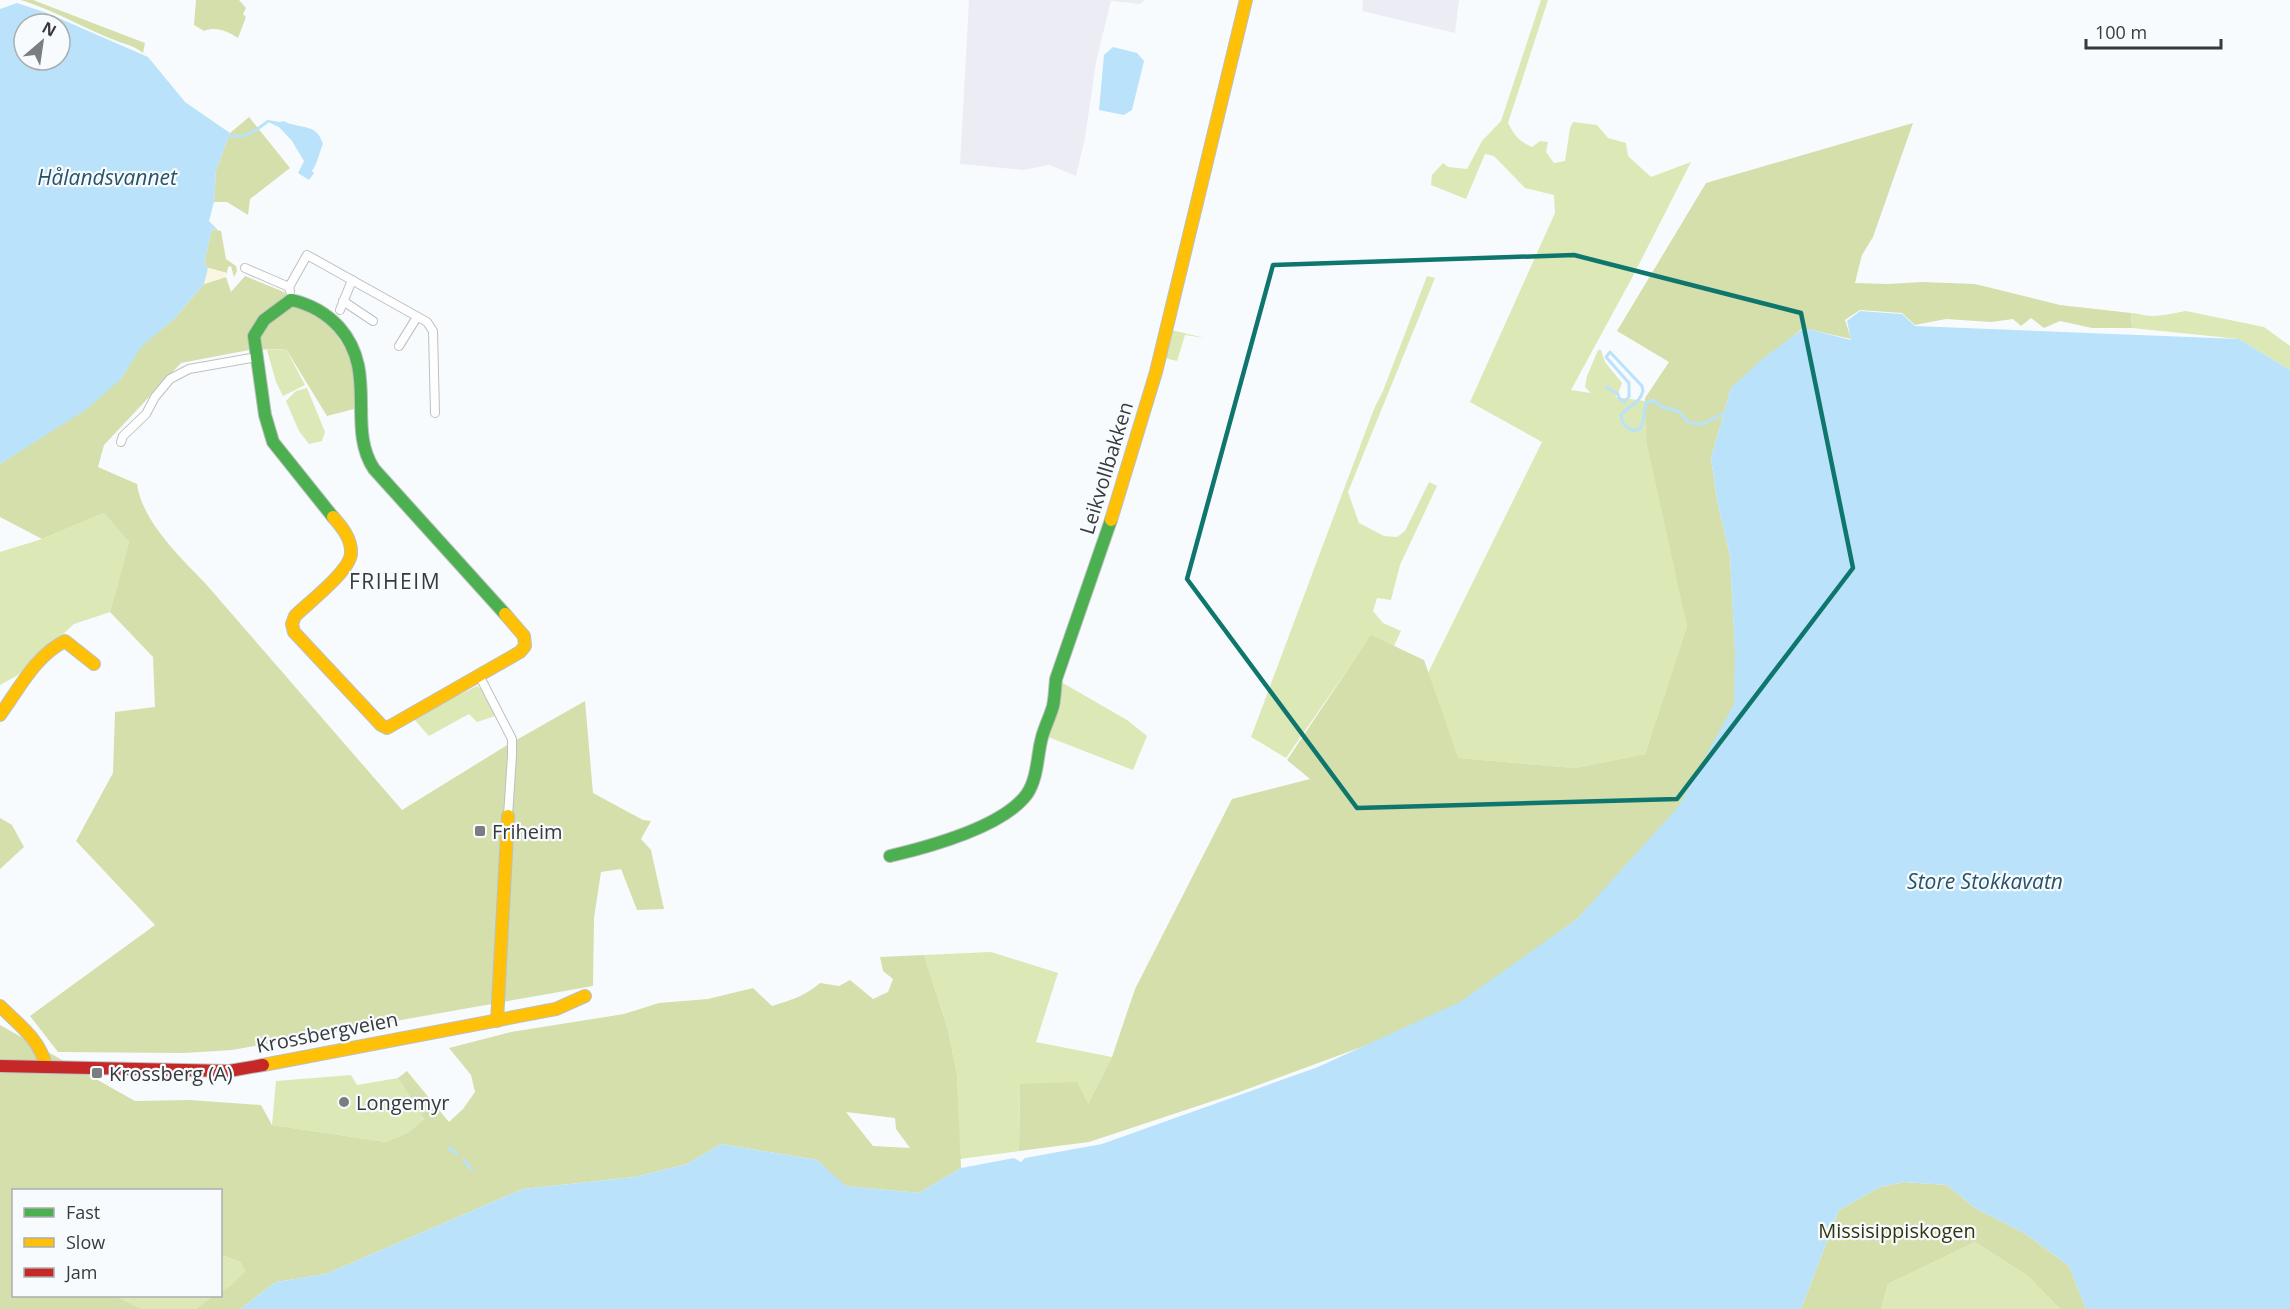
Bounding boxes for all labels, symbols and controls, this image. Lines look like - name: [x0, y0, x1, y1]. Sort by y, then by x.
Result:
- north arrow: [12, 12, 72, 72]
- scale bar: [2086, 12, 2221, 50]
- text: N: [38, 16, 60, 42]
- text: 100 m: [2095, 20, 2147, 44]
- water label: Hålandsvannet: [37, 163, 178, 191]
- street label: Leikvollbakken: [1073, 398, 1139, 538]
- district label: FRIHEIM: [349, 567, 441, 595]
- place label: Friheim: [492, 818, 563, 845]
- marker: Friheim: [473, 824, 487, 838]
- water label: Store Stokkavatn: [1907, 867, 2063, 895]
- street label: Krossbergveien: [254, 1005, 400, 1059]
- place label: Krossberg (A): [109, 1060, 233, 1087]
- marker: Krossberg (A): [90, 1066, 104, 1080]
- place label: Longemyr: [356, 1089, 450, 1116]
- marker: Longemyr: [337, 1095, 351, 1109]
- legend: [12, 1189, 222, 1297]
- text: Fast: [66, 1200, 100, 1224]
- park label: Missisippiskogen: [1818, 1217, 1976, 1244]
- text: Slow: [66, 1230, 105, 1254]
- text: Jam: [64, 1260, 98, 1284]

